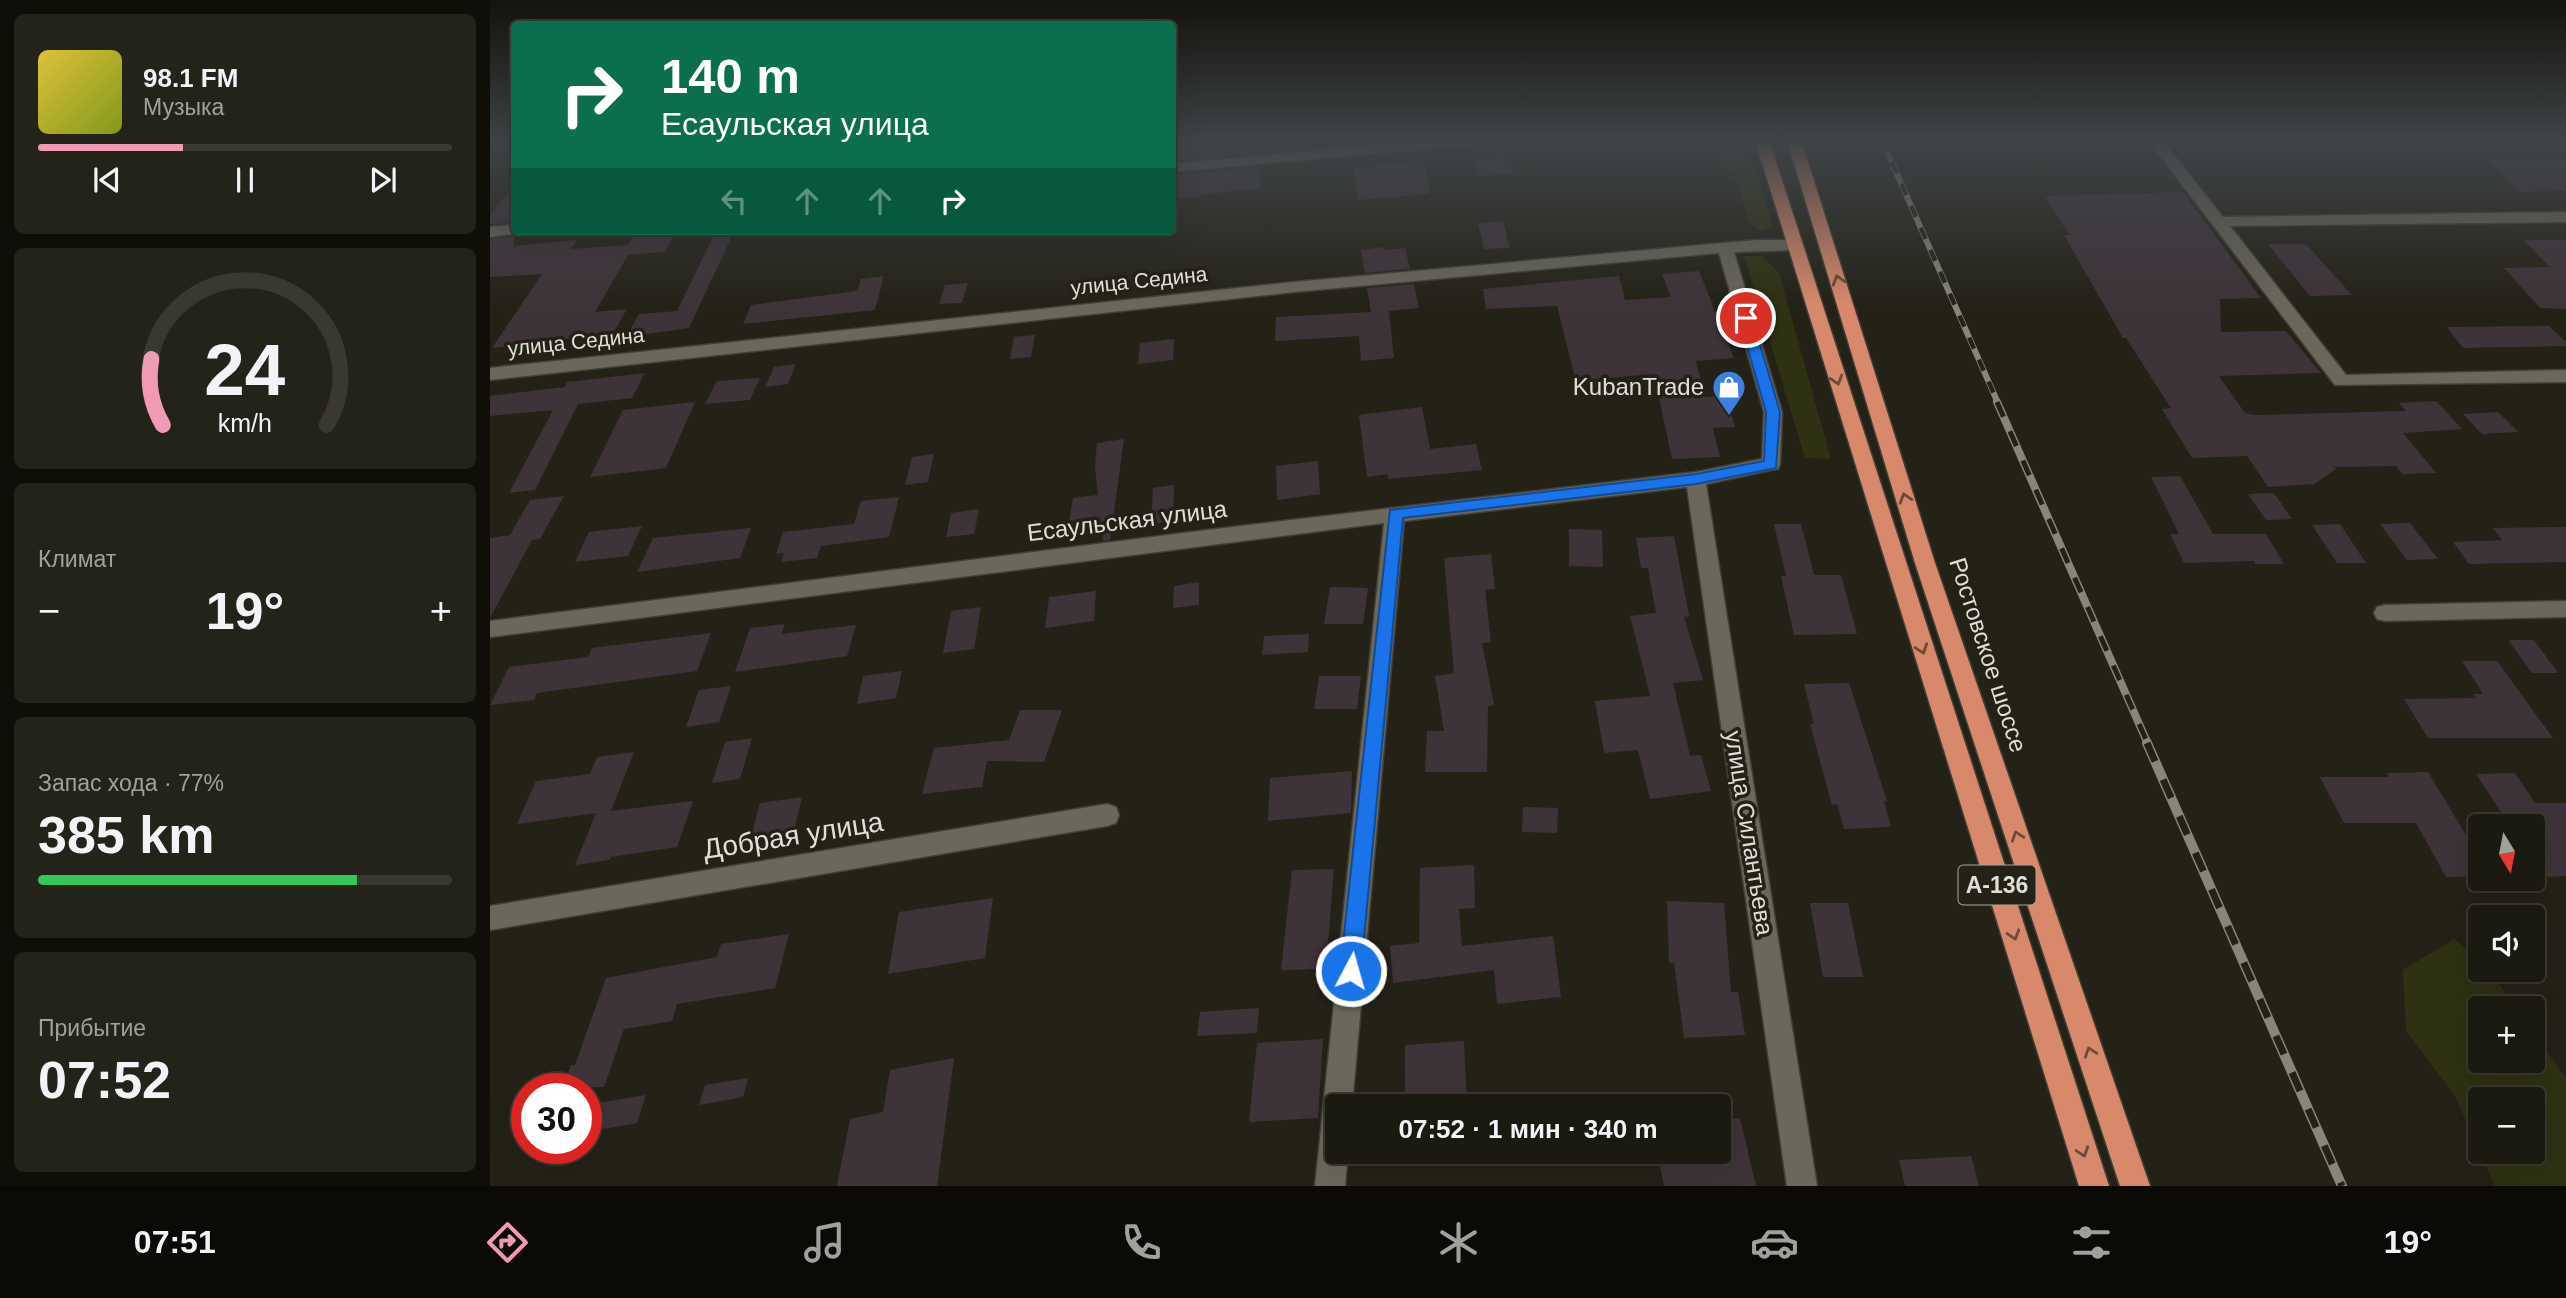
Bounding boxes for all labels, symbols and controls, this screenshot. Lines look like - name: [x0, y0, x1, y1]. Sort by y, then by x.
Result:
- icon: right: [546, 49, 637, 140]
- text: 140 m: [661, 49, 800, 103]
- text: 98.1 FM: [143, 63, 238, 93]
- text: Музыка: [143, 94, 224, 120]
- text: Есаульская улица: [661, 106, 929, 142]
- icon: previous: [88, 161, 126, 199]
- icon: pause: [226, 161, 264, 199]
- icon: next: [364, 161, 402, 199]
- icon: left: [715, 182, 753, 220]
- icon: ahead: [788, 182, 826, 220]
- icon: ahead: [861, 182, 899, 220]
- icon: right: [934, 182, 972, 220]
- street label: улица Седина: [1070, 262, 1209, 299]
- one-way arrow: [1832, 275, 1846, 287]
- pin: [1716, 288, 1776, 348]
- icon: arrive: [1727, 299, 1765, 337]
- street label: улица Седина: [507, 323, 646, 360]
- text: 24: [205, 329, 286, 410]
- shop icon: KubanTrade: [1710, 368, 1748, 417]
- place label: KubanTrade: [1573, 373, 1704, 400]
- one-way arrow: [1829, 374, 1843, 386]
- text: km/h: [218, 408, 272, 436]
- one-way arrow: [1899, 492, 1914, 504]
- street label: Есаульская улица: [1026, 495, 1229, 546]
- text: Климат: [38, 546, 116, 572]
- street label: Ростовское шоссе: [1944, 554, 2033, 756]
- text: 19°: [206, 582, 284, 640]
- text: −: [38, 590, 60, 632]
- text: +: [430, 590, 452, 632]
- one-way arrow: [1913, 643, 1928, 655]
- street label: улица Силантьева: [1720, 729, 1779, 938]
- text: Запас хода · 77%: [38, 770, 224, 796]
- text: 385 km: [38, 806, 214, 864]
- street label: Добрая улица: [701, 806, 886, 865]
- north arrow: [2468, 814, 2544, 891]
- map controls: [2468, 814, 2545, 1164]
- one-way arrow: [2011, 831, 2025, 843]
- road number: А-136: [1958, 866, 2036, 904]
- button: sound: [2468, 905, 2545, 982]
- one-way arrow: [2005, 929, 2020, 941]
- position arrow: [1314, 934, 1388, 1008]
- button: +: [2468, 996, 2545, 1073]
- text: Прибытие: [38, 1015, 146, 1041]
- one-way arrow: [2084, 1046, 2098, 1058]
- text: 07:52: [38, 1051, 171, 1109]
- speed limit sign: 30: [511, 1073, 602, 1164]
- button: −: [2468, 1087, 2545, 1164]
- text: 07:52 · 1 мин · 340 m: [1398, 1114, 1658, 1144]
- one-way arrow: [2075, 1145, 2089, 1158]
- icon: directions: [483, 1218, 532, 1267]
- icon: music: [800, 1218, 849, 1267]
- icon: phone: [1117, 1218, 1166, 1267]
- icon: climate: [1434, 1218, 1483, 1267]
- icon: car: [1750, 1218, 1799, 1267]
- icon: filters: [2067, 1218, 2116, 1267]
- text: 07:51: [134, 1224, 216, 1260]
- text: 19°: [2384, 1224, 2432, 1260]

